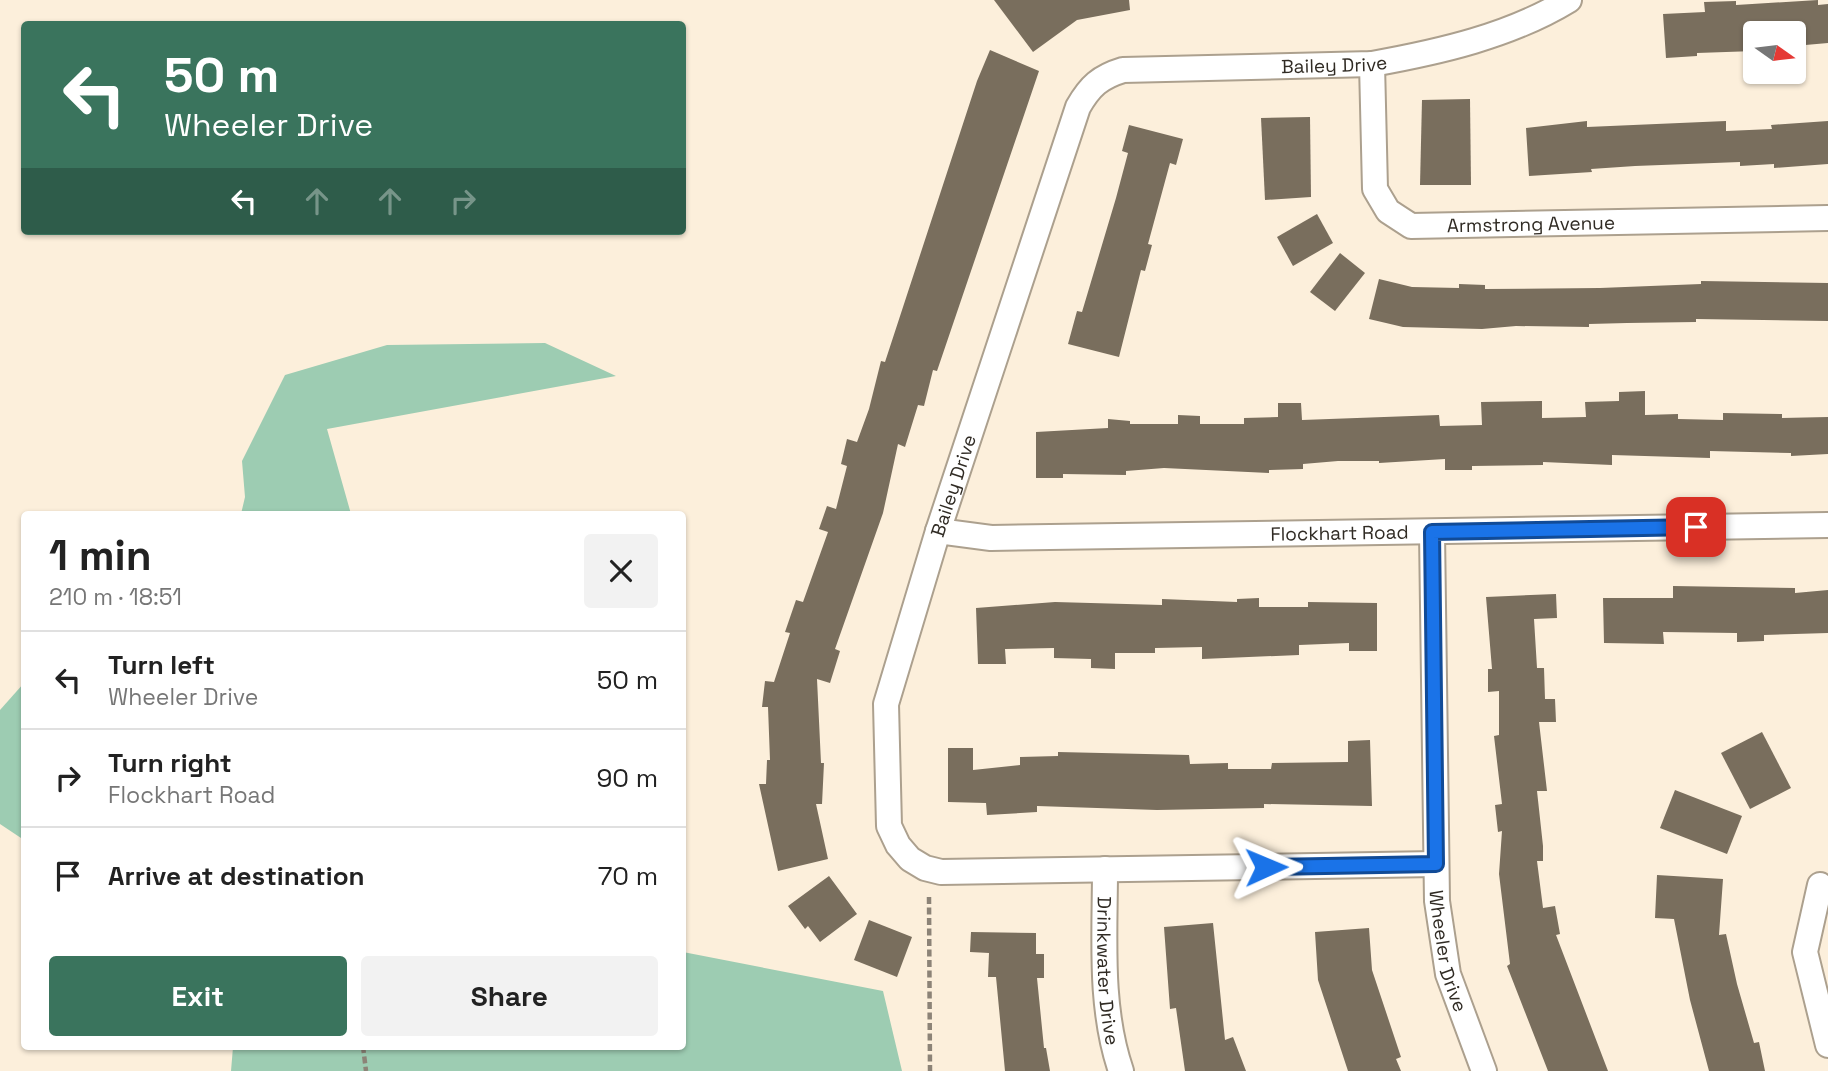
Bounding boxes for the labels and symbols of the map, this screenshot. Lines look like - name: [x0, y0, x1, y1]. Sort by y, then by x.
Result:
- north arrow: [1743, 21, 1806, 84]
- street label: Bailey Drive: [1281, 49, 1389, 79]
- street label: Armstrong Avenue: [1447, 210, 1615, 238]
- street label: Bailey Drive: [925, 431, 982, 540]
- pin: [1666, 497, 1726, 557]
- street label: Flockhart Road: [1270, 520, 1409, 547]
- position arrow: [1229, 830, 1303, 904]
- street label: Wheeler Drive: [1424, 890, 1473, 1015]
- street label: Drinkwater Drive: [1091, 896, 1125, 1048]

